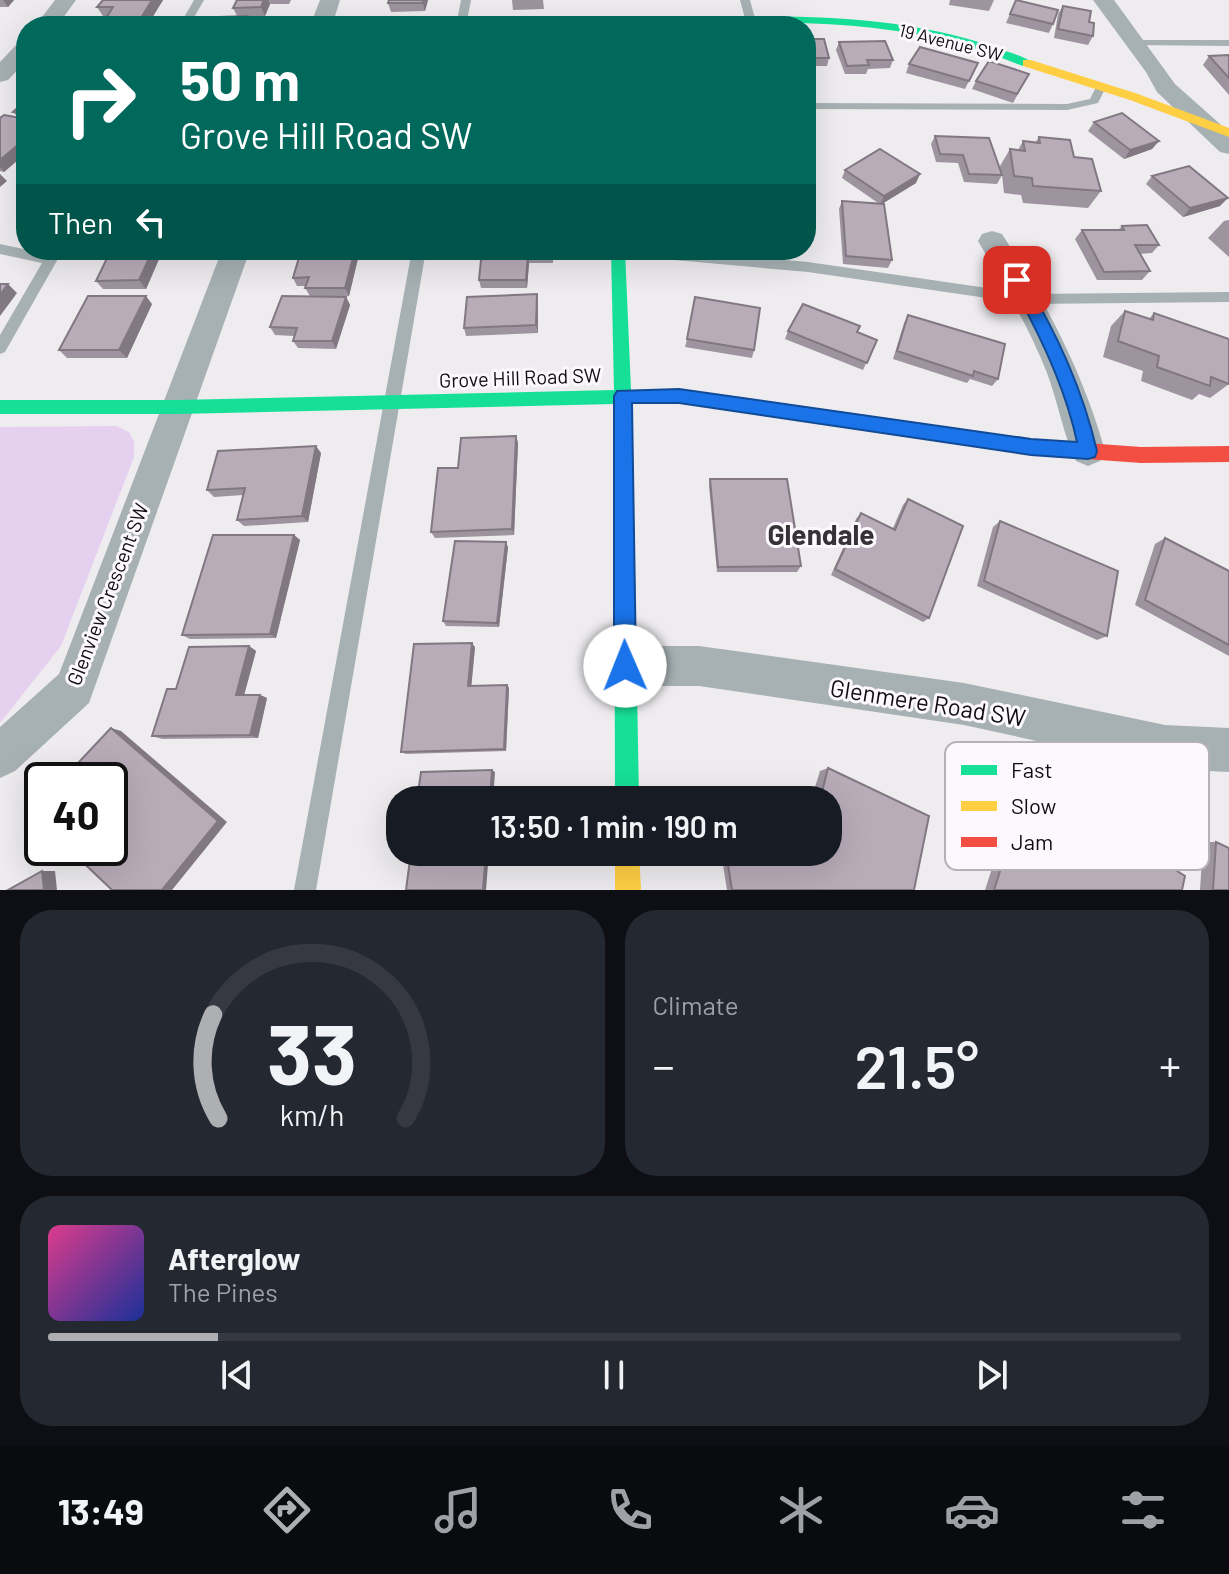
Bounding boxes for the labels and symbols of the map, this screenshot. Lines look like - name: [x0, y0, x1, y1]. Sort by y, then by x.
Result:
- street label: 19 Avenue SW: [897, 18, 1005, 66]
- pin: [983, 246, 1051, 314]
- street label: Grove Hill Road SW: [438, 362, 602, 392]
- street label: Glenview Crescent SW: [61, 499, 153, 688]
- district label: Glendale: [767, 517, 875, 551]
- position arrow: [583, 624, 667, 708]
- street label: Glenmere Road SW: [828, 672, 1028, 732]
- legend: [945, 742, 1209, 870]
- text: Fast: [1011, 756, 1053, 782]
- speed limit sign: 40: [24, 762, 128, 866]
- text: Slow: [1011, 792, 1056, 818]
- text: Jam: [1011, 828, 1053, 854]

